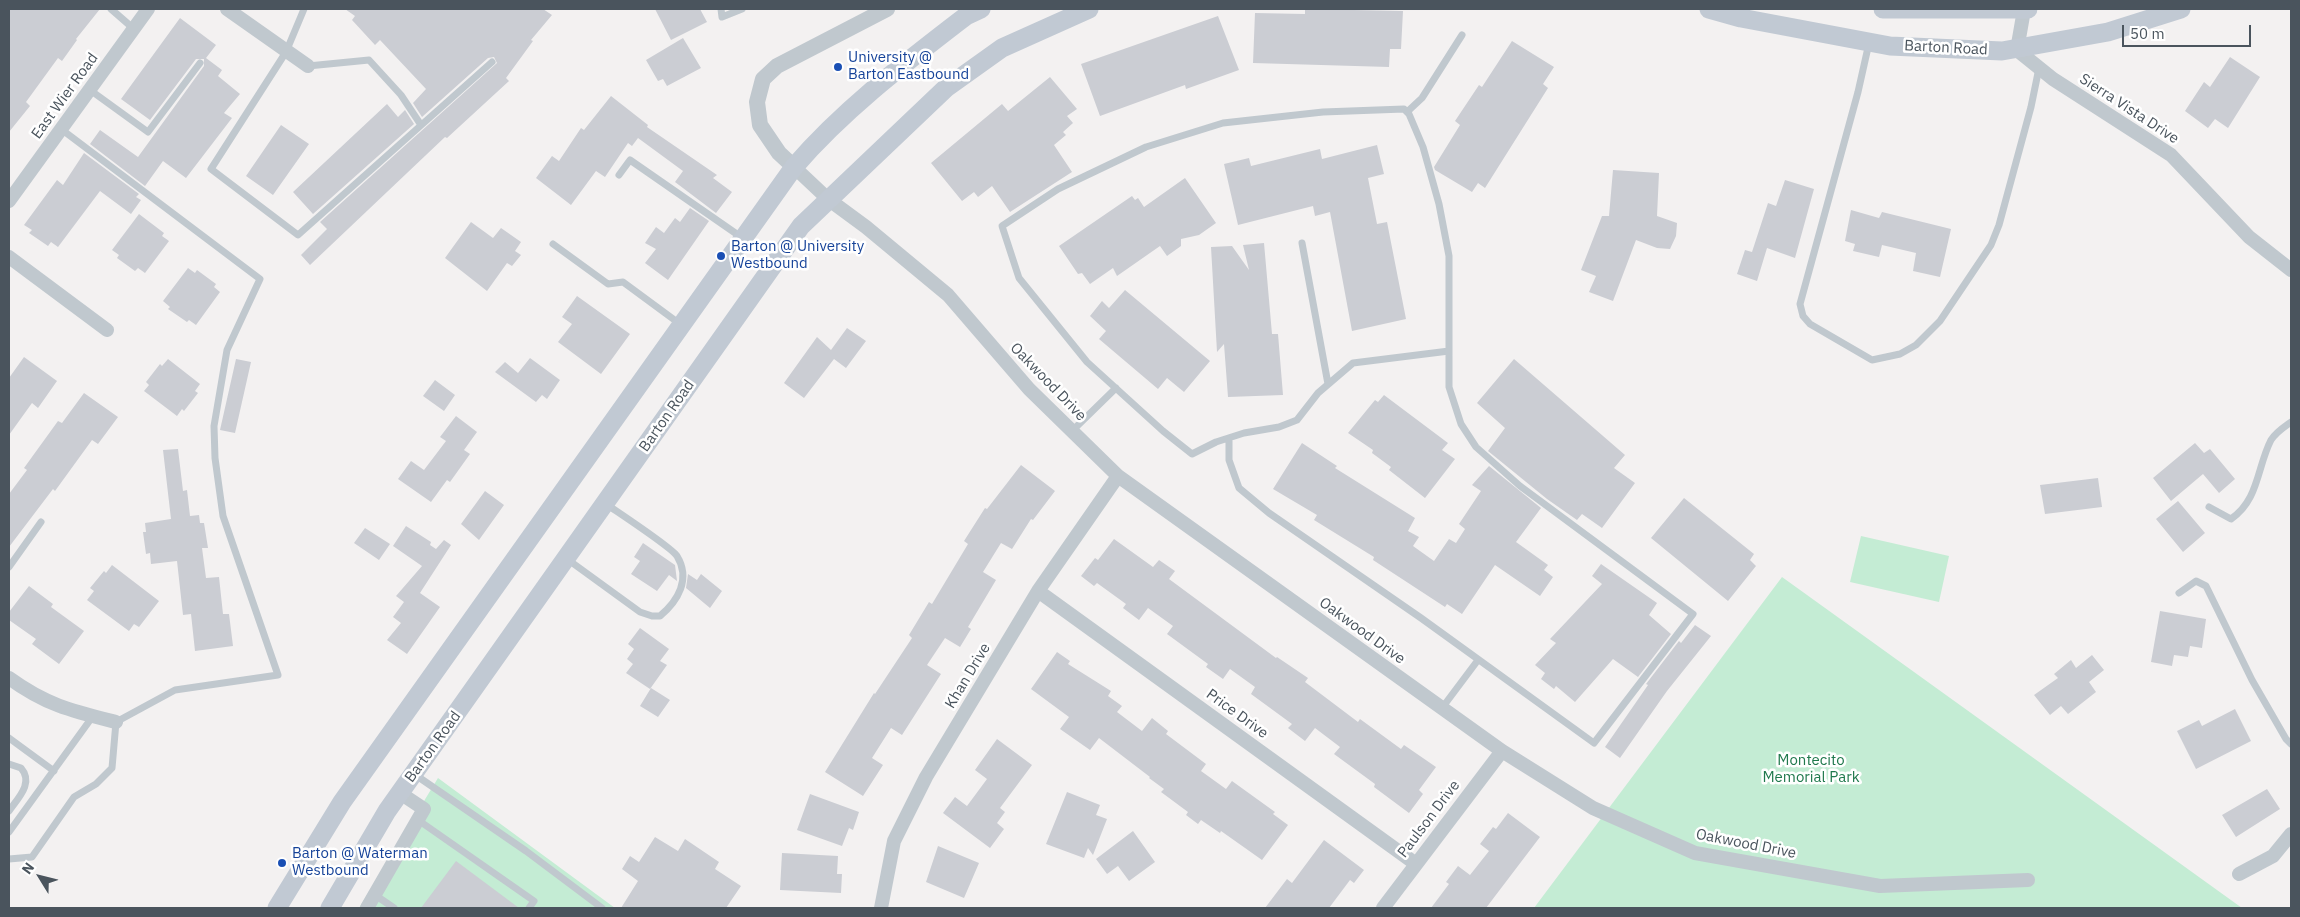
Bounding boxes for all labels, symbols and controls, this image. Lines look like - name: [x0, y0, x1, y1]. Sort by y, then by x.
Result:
- scale bar: [2125, 15, 2254, 47]
- text: 50 m: [2130, 24, 2165, 43]
- street label: Barton Road: [1904, 37, 1988, 59]
- place label: University @ Barton Eastbound: [848, 49, 969, 84]
- street label: East Wier Road: [28, 50, 102, 142]
- marker: University @ Barton Eastbound: [832, 61, 844, 73]
- street label: Sierra Vista Drive: [2076, 70, 2182, 148]
- place label: Barton @ University Westbound: [731, 238, 864, 273]
- marker: Barton @ University Westbound: [715, 250, 727, 262]
- street label: Oakwood Drive: [1006, 339, 1090, 425]
- street label: Barton Road: [636, 377, 698, 455]
- street label: Oakwood Drive: [1316, 594, 1408, 668]
- street label: Khan Drive: [942, 640, 994, 712]
- street label: Price Drive: [1202, 685, 1272, 743]
- street label: Barton Road: [401, 708, 465, 786]
- park label: Montecito Memorial Park: [1762, 752, 1860, 787]
- street label: Paulson Drive: [1394, 777, 1464, 861]
- street label: Oakwood Drive: [1694, 825, 1798, 863]
- place label: Barton @ Waterman Westbound: [292, 845, 428, 880]
- north arrow: [15, 852, 65, 902]
- marker: Barton @ Waterman Westbound: [276, 857, 288, 869]
- text: N: [18, 859, 38, 878]

